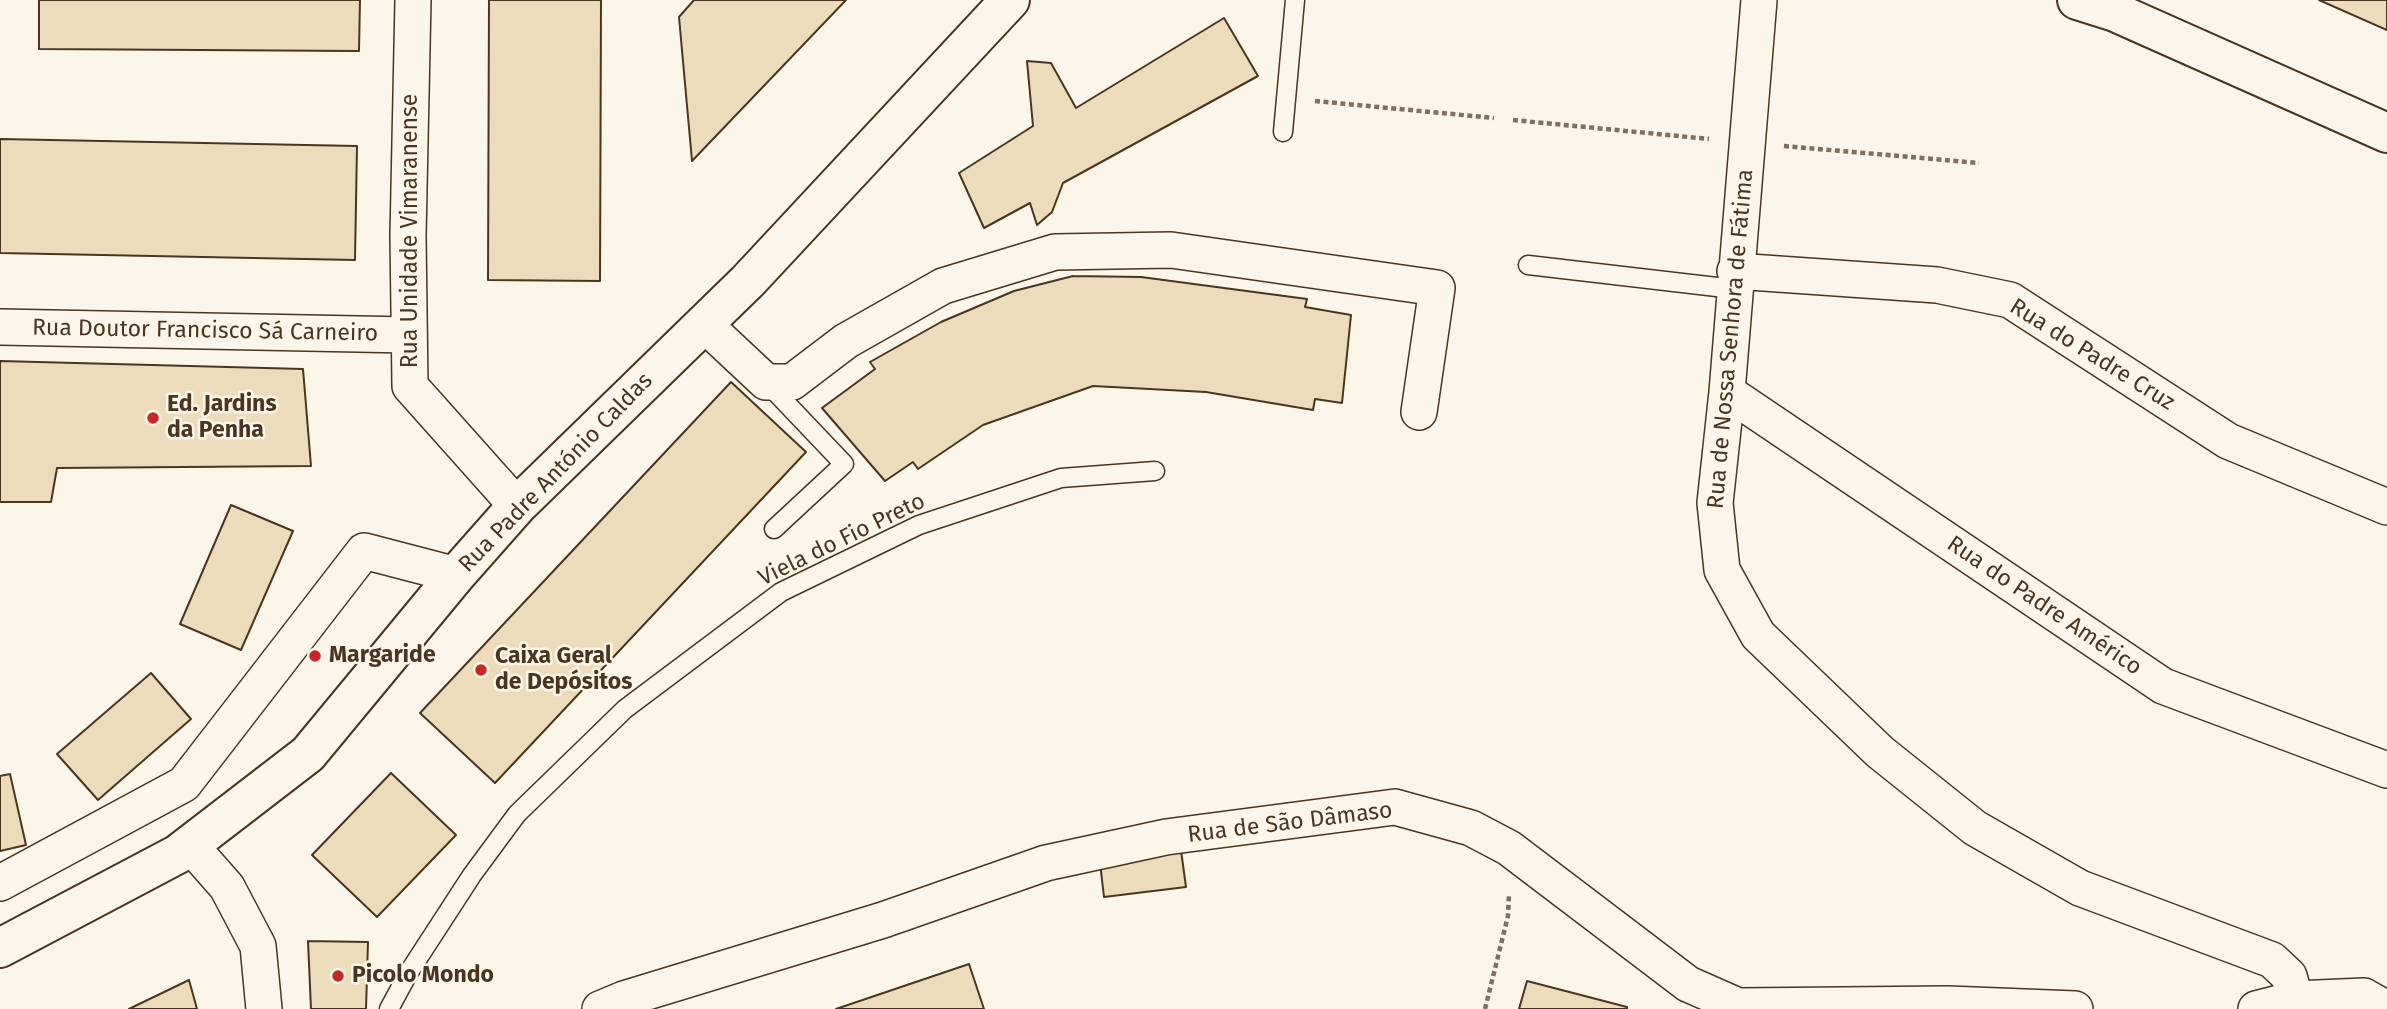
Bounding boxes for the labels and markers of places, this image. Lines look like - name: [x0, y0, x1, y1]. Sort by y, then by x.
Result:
- place label: Ed. Jardins da Penha: [167, 391, 277, 445]
- marker: Ed. Jardins da Penha: [145, 410, 161, 426]
- place label: Margaride: [329, 642, 436, 670]
- place label: Caixa Geral de Depósitos: [495, 643, 632, 697]
- marker: Margaride: [307, 648, 323, 664]
- marker: Caixa Geral de Depósitos: [473, 662, 489, 678]
- place label: Picolo Mondo: [352, 962, 494, 990]
- marker: Picolo Mondo: [330, 968, 346, 984]

